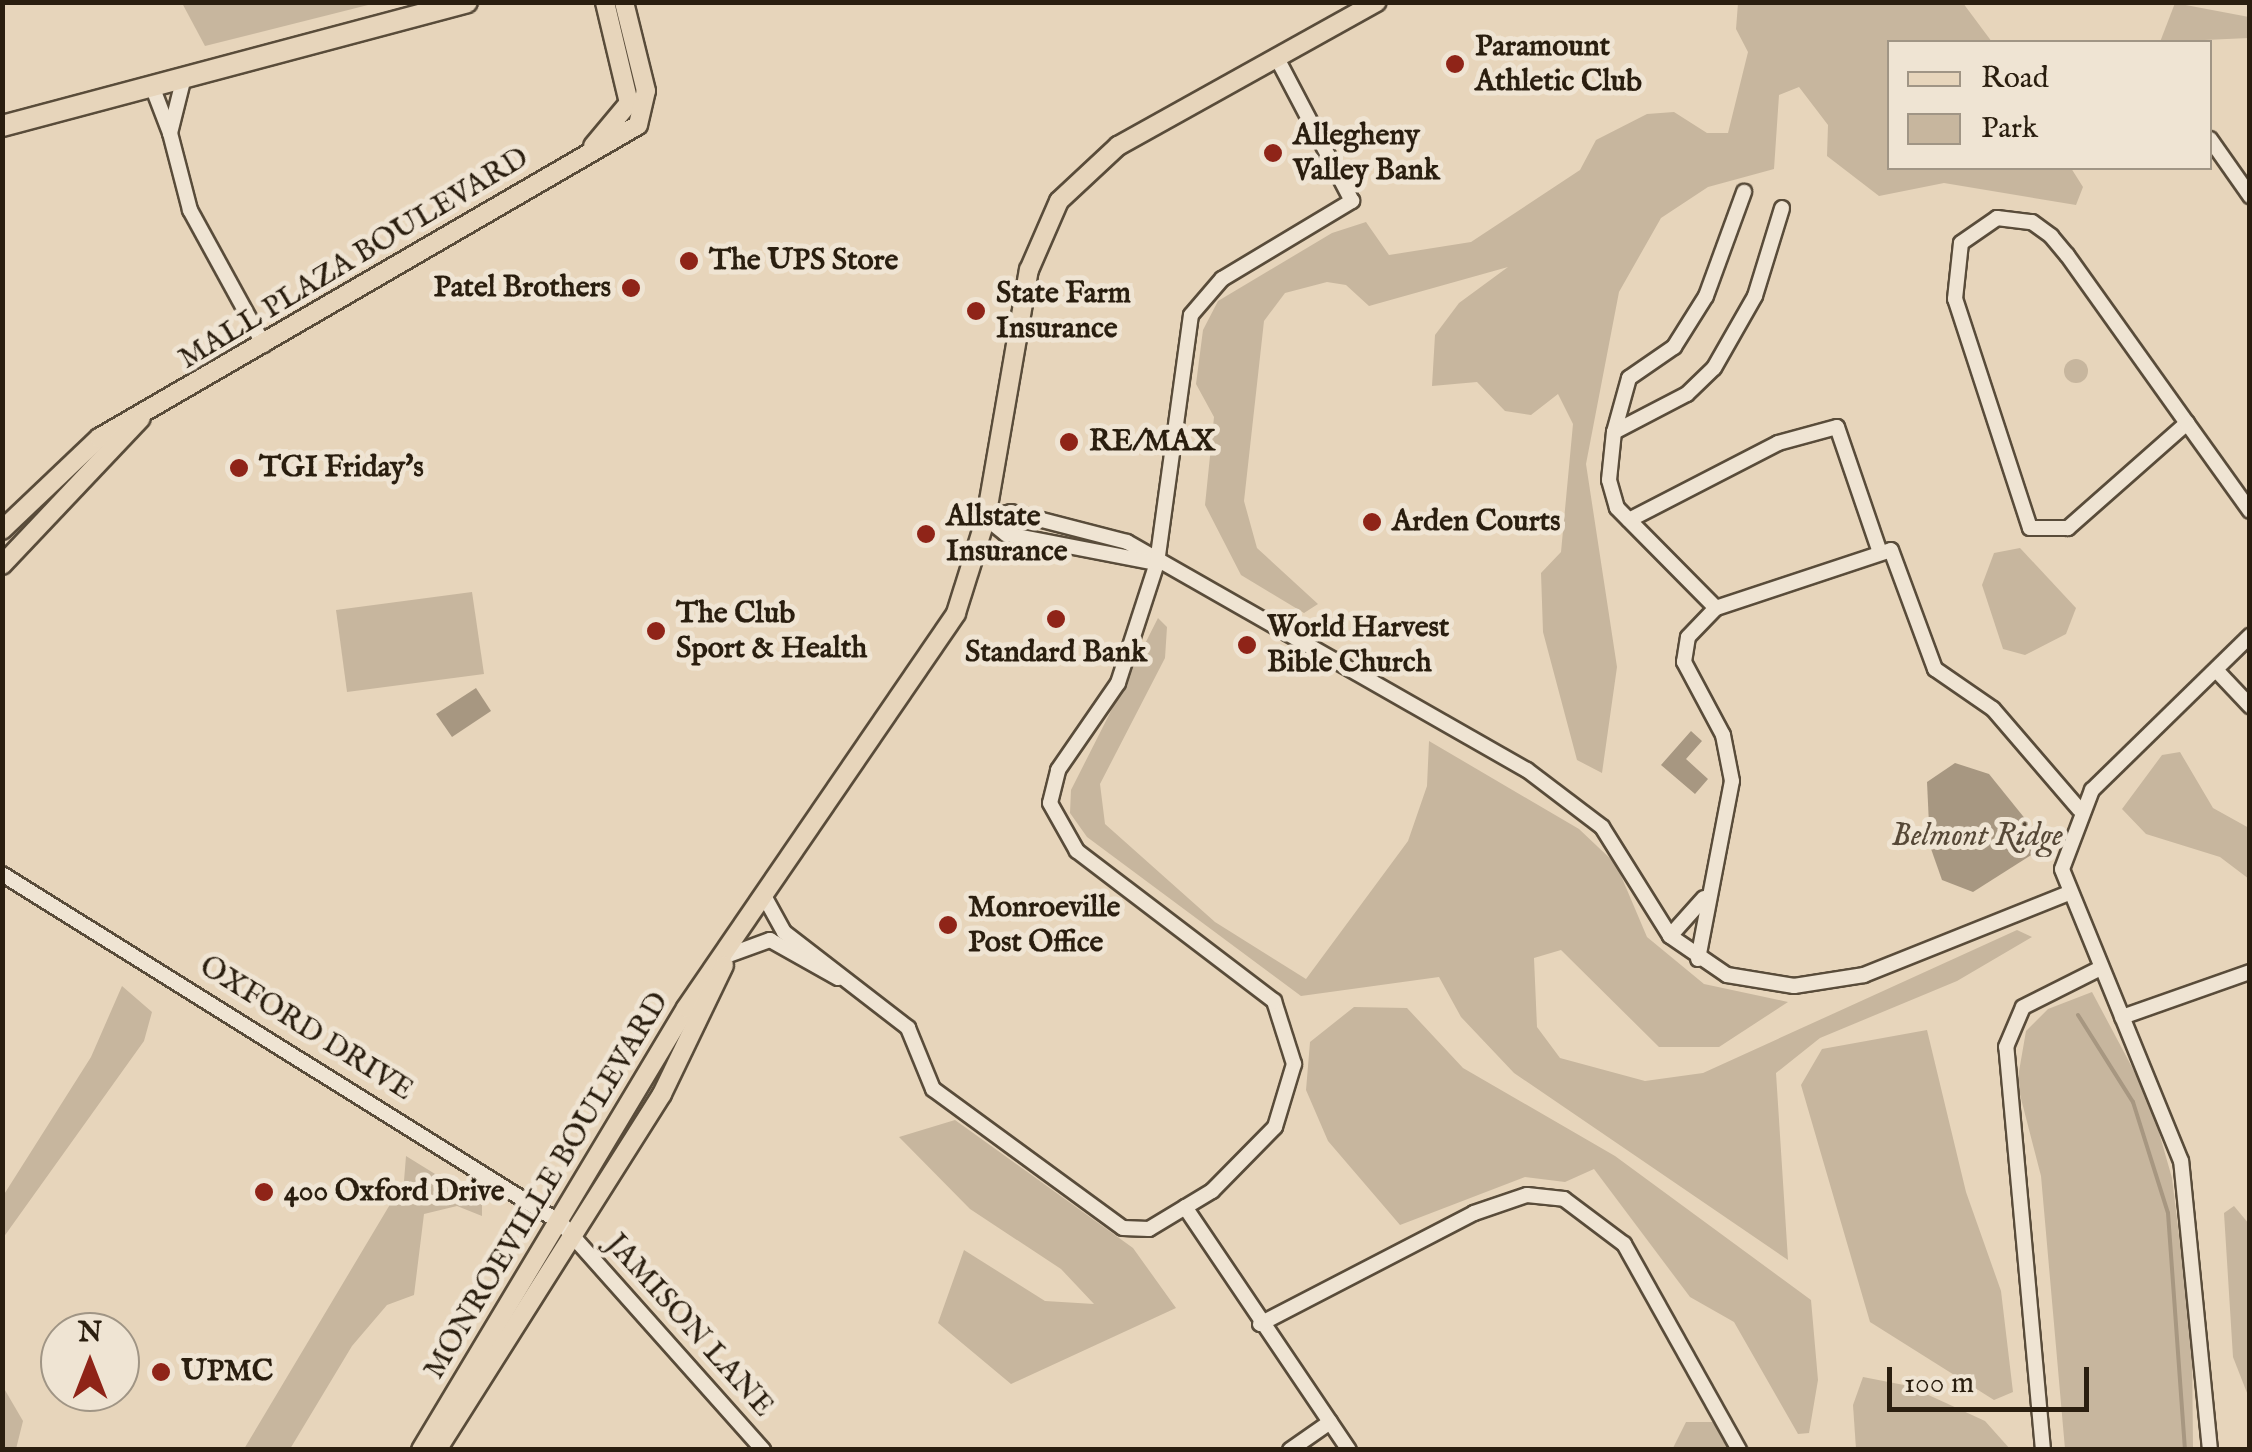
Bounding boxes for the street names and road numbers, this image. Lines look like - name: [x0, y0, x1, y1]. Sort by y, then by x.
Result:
- street label: MALL PLAZA BOULEVARD: [173, 140, 535, 378]
- street label: OXFORD DRIVE: [193, 949, 419, 1109]
- street label: MONROEVILLE BOULEVARD: [417, 986, 677, 1386]
- street label: JAMISON LANE: [597, 1227, 781, 1425]

